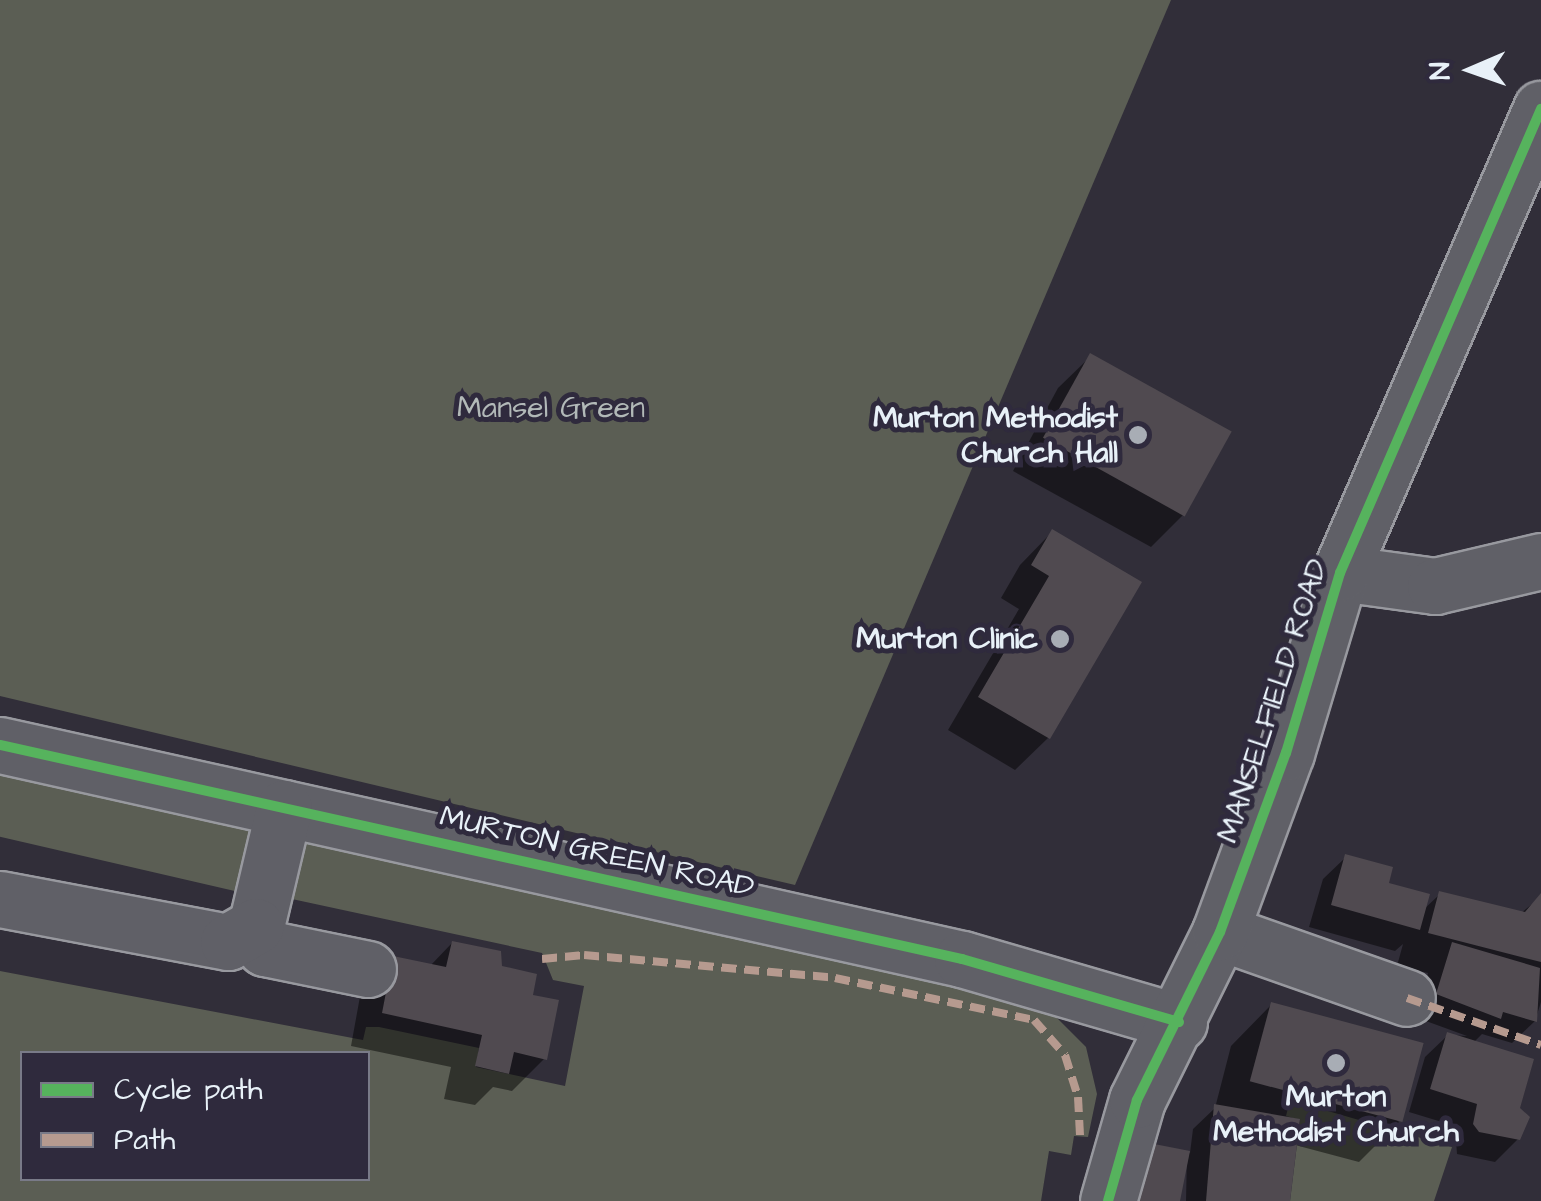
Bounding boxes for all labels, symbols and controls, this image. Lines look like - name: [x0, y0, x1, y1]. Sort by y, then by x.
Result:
- north arrow: [1421, 20, 1521, 120]
- text: N: [1421, 62, 1460, 81]
- park label: Mansel Green: [457, 390, 645, 426]
- place label: Murton Methodist Church Hall: [873, 400, 1118, 470]
- marker: Murton Methodist Church Hall: [1127, 424, 1149, 446]
- street label: MANSELFIELD ROAD: [1210, 555, 1336, 847]
- place label: Murton Clinic: [856, 621, 1038, 657]
- marker: Murton Clinic: [1047, 626, 1073, 652]
- street label: MURTON GREEN ROAD: [436, 798, 758, 906]
- legend: [20, 1051, 370, 1181]
- marker: Murton Methodist Church: [1325, 1052, 1347, 1074]
- text: Cycle path: [114, 1069, 263, 1111]
- place label: Murton Methodist Church: [1213, 1079, 1459, 1150]
- text: Path: [114, 1119, 175, 1161]

